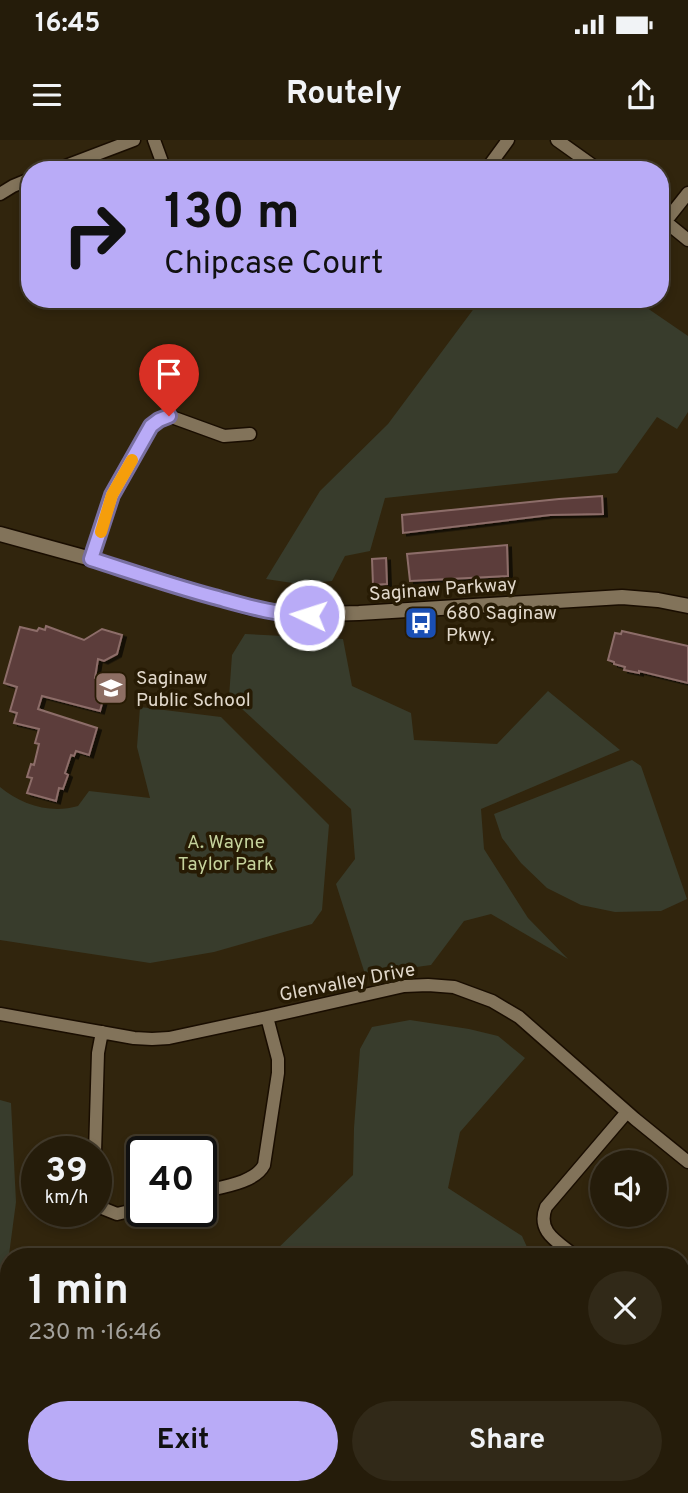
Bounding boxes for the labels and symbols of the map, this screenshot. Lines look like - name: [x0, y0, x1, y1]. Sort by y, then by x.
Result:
- pin: [139, 344, 199, 416]
- street label: Saginaw Parkway: [368, 573, 518, 607]
- position arrow: [272, 578, 346, 652]
- place label: 680 Saginaw Pkwy.: [446, 602, 557, 648]
- bus stop icon: 680 Saginaw Pkwy.: [402, 604, 440, 642]
- place label: Saginaw Public School: [136, 667, 251, 713]
- school or university icon: Saginaw Public School: [92, 669, 130, 707]
- park label: A. Wayne Taylor Park: [178, 831, 274, 877]
- street label: Glenvalley Drive: [277, 958, 417, 1008]
- speed limit sign: 40: [126, 1136, 217, 1227]

